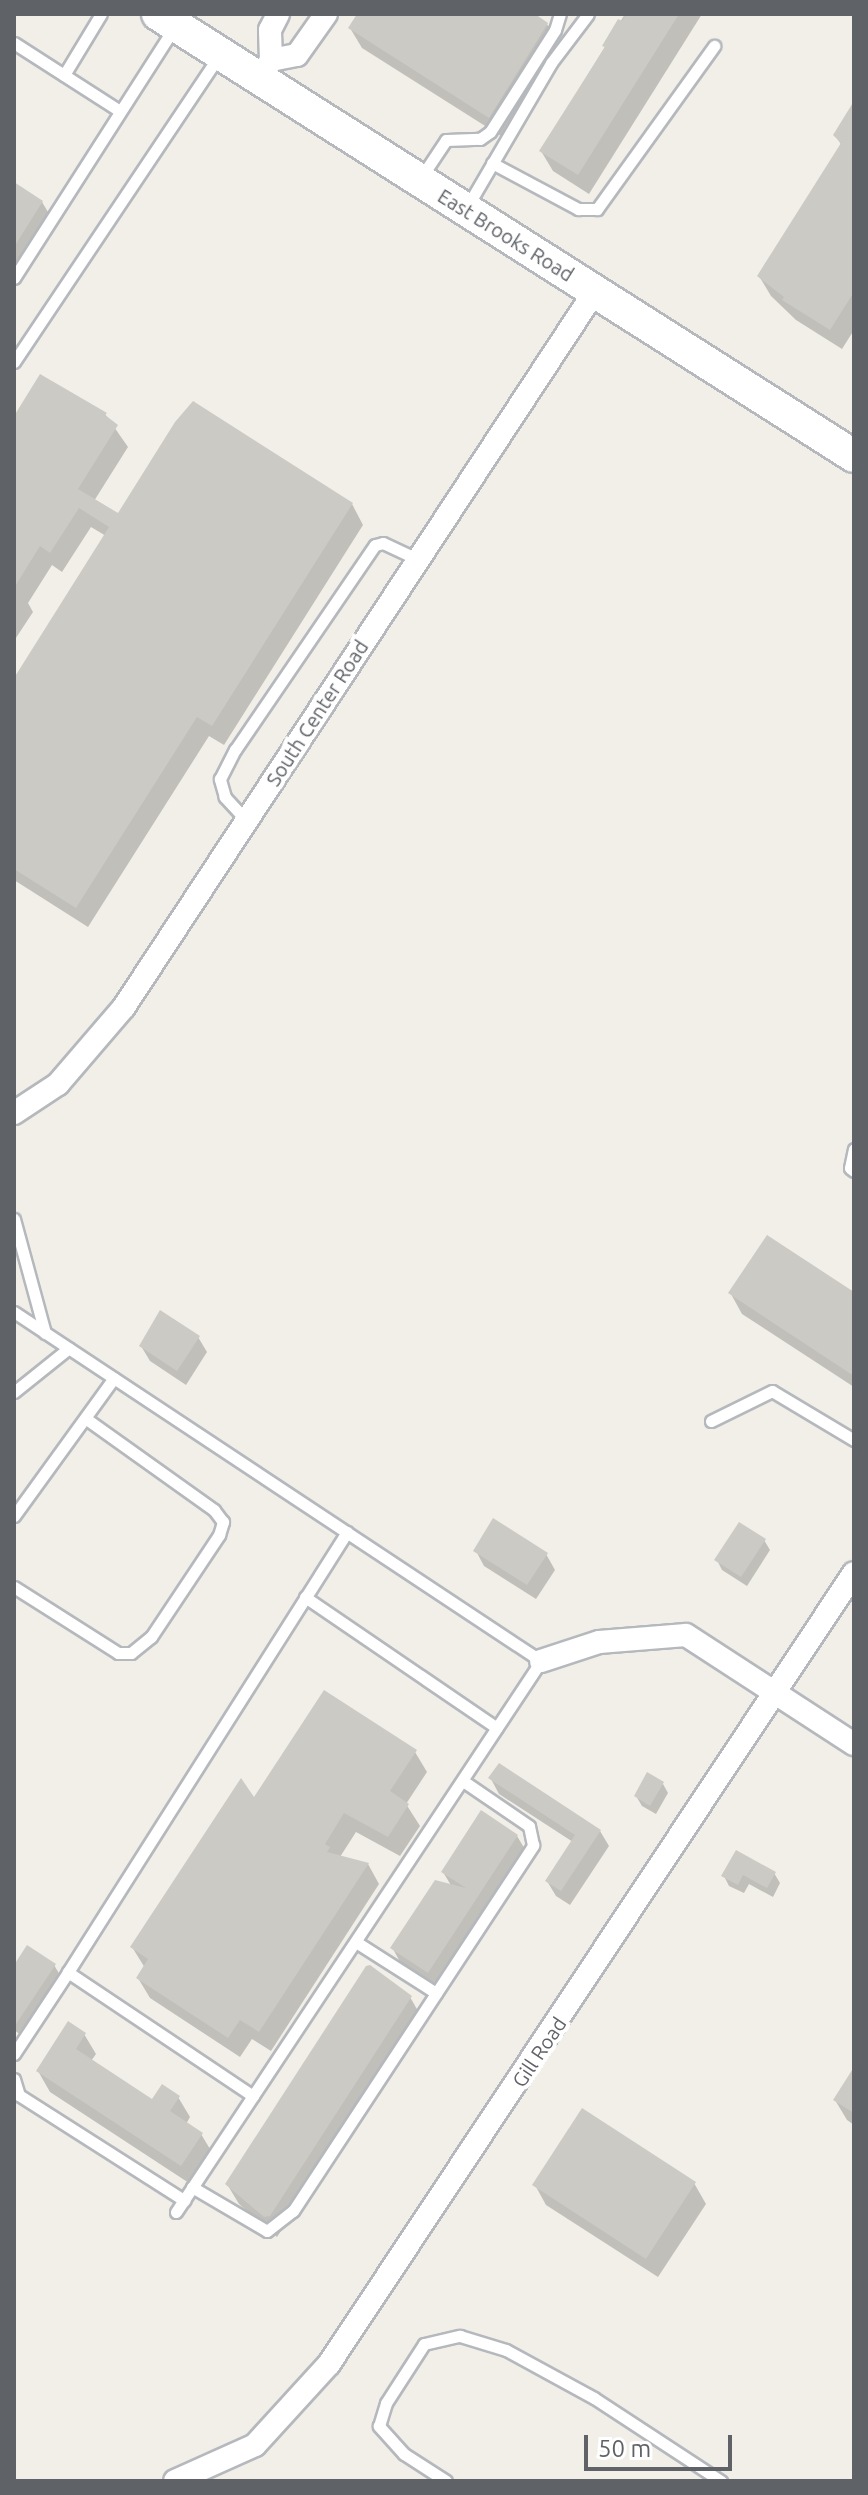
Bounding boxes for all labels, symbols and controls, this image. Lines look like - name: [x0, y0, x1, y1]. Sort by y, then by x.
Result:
- street label: East Brooks Road: [434, 184, 578, 286]
- street label: South Center Road: [261, 635, 373, 791]
- street label: Gill Road: [507, 2012, 571, 2092]
- scale bar: [588, 2419, 736, 2469]
- text: 50 m: [598, 2435, 651, 2462]

